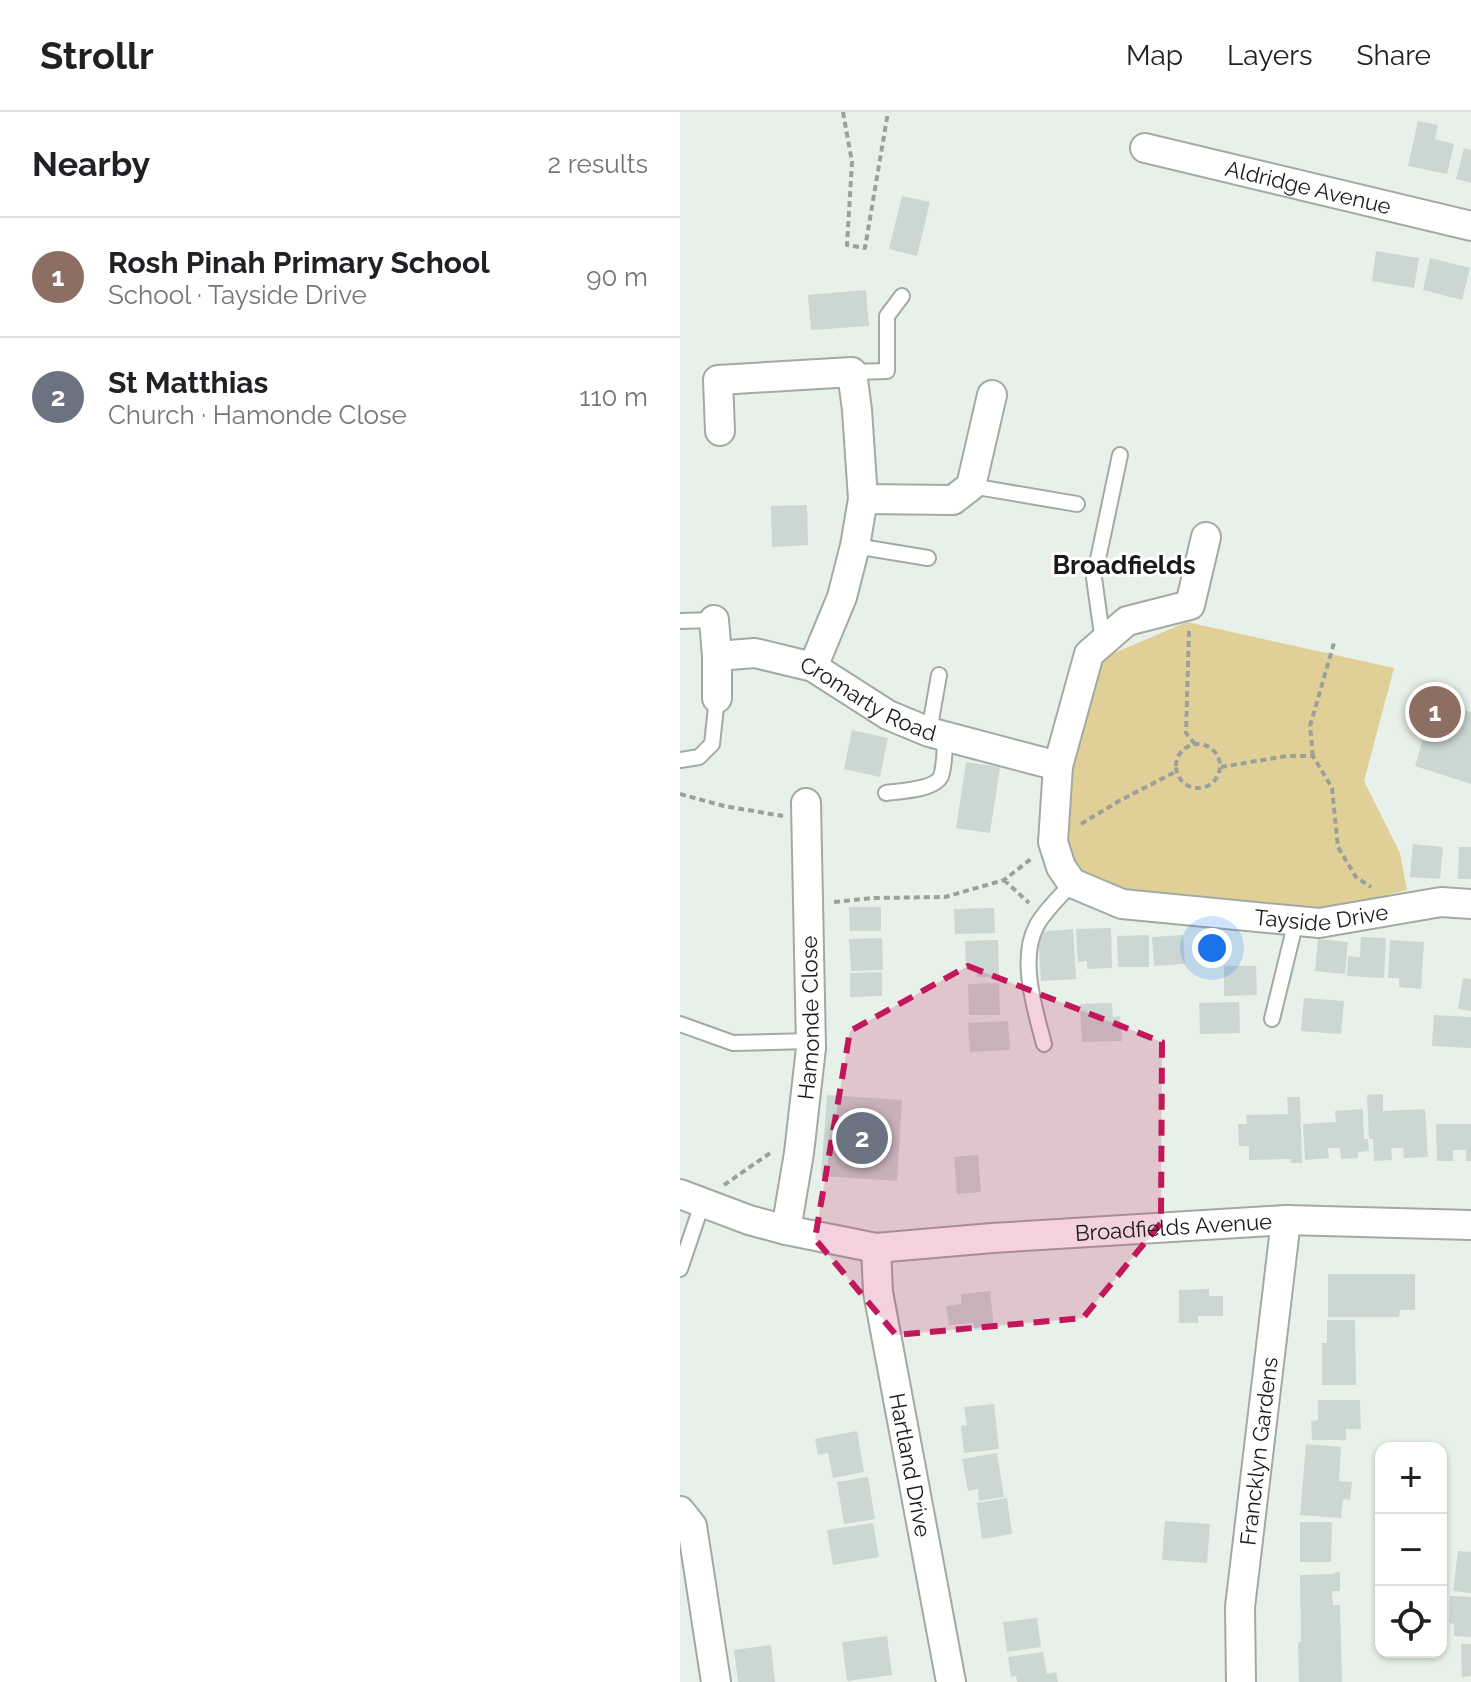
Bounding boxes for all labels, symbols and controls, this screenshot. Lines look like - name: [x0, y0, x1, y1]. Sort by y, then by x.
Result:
- text: Strollr: [40, 33, 154, 78]
- text: Map: [1126, 39, 1183, 72]
- text: Layers: [1227, 39, 1313, 72]
- text: Share: [1357, 39, 1431, 72]
- text: Nearby: [32, 144, 150, 184]
- text: 2 results: [548, 149, 648, 179]
- street label: Aldridge Avenue: [1223, 155, 1394, 219]
- text: Rosh Pinah Primary School: [108, 245, 490, 280]
- text: 1: [52, 262, 64, 292]
- text: 90 m: [586, 262, 648, 292]
- text: School · Tayside Drive: [108, 280, 367, 310]
- text: St Matthias: [108, 365, 268, 400]
- text: 2: [51, 382, 65, 412]
- text: 110 m: [579, 382, 648, 412]
- text: Church · Hamonde Close: [108, 400, 407, 430]
- district label: Broadfields: [1052, 550, 1196, 580]
- street label: Cromarty Road: [798, 652, 939, 746]
- pin: 1: [1409, 682, 1461, 742]
- street label: Tayside Drive: [1253, 898, 1390, 936]
- your location: [1192, 928, 1232, 968]
- street label: Hamonde Close: [792, 935, 824, 1101]
- pin: 2: [836, 1108, 888, 1168]
- street label: Broadfields Avenue: [1074, 1208, 1273, 1246]
- street label: Francklyn Gardens: [1234, 1355, 1283, 1547]
- street label: Hartland Drive: [884, 1391, 937, 1539]
- map controls: [1375, 1442, 1447, 1658]
- button: +: [1375, 1442, 1447, 1514]
- button: −: [1375, 1514, 1447, 1586]
- button: locate: [1375, 1586, 1447, 1658]

